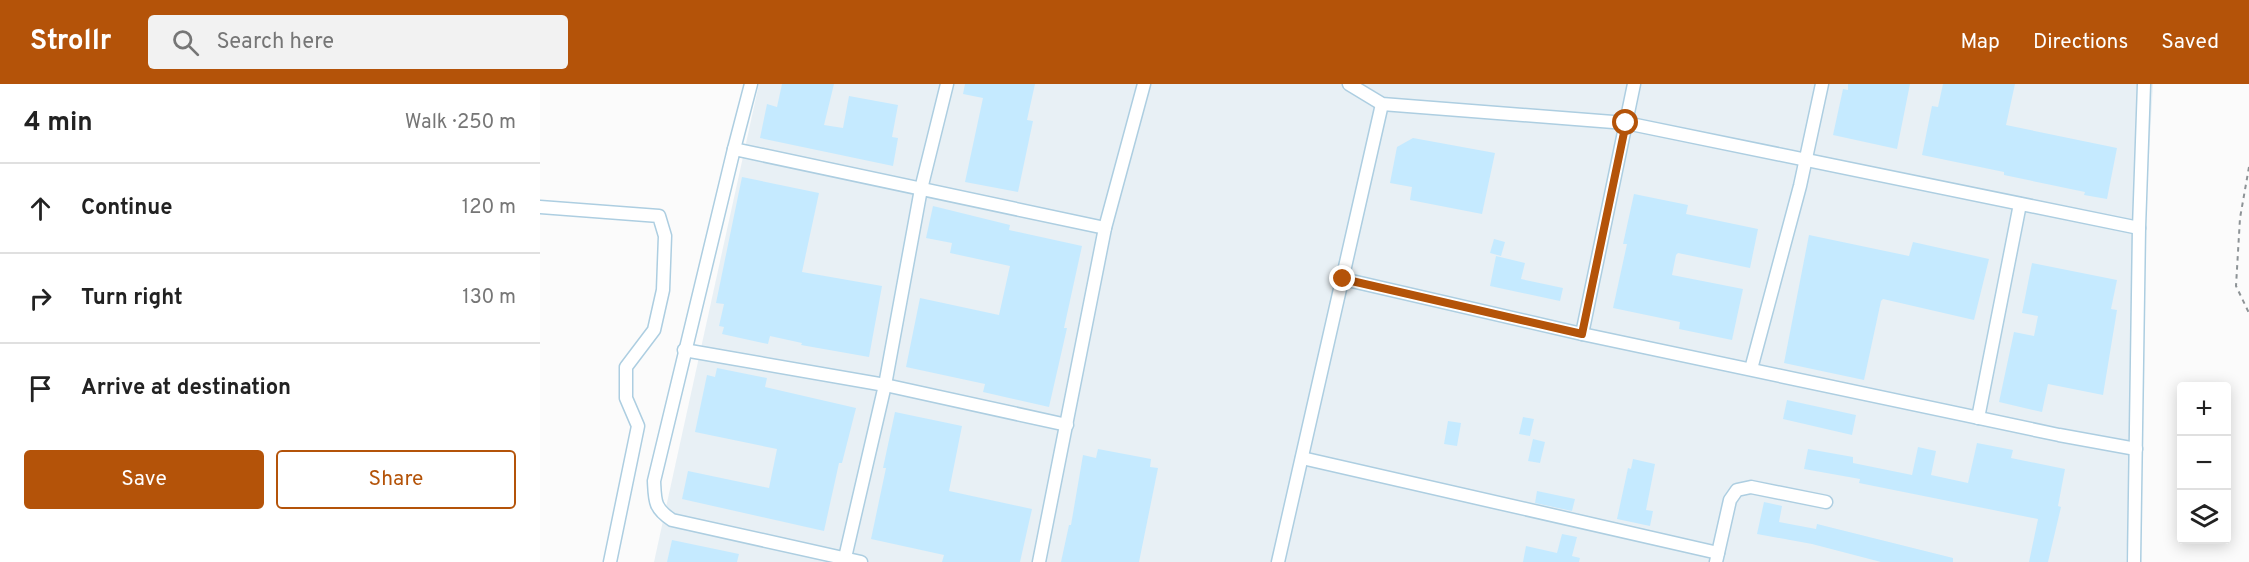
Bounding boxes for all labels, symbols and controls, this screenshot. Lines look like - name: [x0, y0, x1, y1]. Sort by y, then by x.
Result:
- search box: [148, 15, 568, 69]
- text: Strollr: [30, 24, 112, 60]
- icon: search: [169, 26, 202, 59]
- text: Search here: [217, 29, 334, 56]
- text: Map: [1960, 29, 2000, 56]
- text: Directions: [2033, 29, 2128, 56]
- text: Saved: [2161, 29, 2219, 56]
- text: 4 min: [24, 107, 93, 140]
- route start: [1612, 109, 1638, 135]
- text: Walk · 250 m: [405, 110, 516, 136]
- icon: ahead: [24, 192, 57, 225]
- text: Continue: [81, 195, 172, 222]
- text: 120 m: [462, 195, 516, 221]
- route end: [1329, 265, 1355, 291]
- icon: right: [24, 282, 57, 315]
- text: Turn right: [81, 285, 183, 312]
- text: 130 m: [462, 285, 516, 311]
- icon: arrive: [24, 372, 57, 405]
- text: Arrive at destination: [81, 375, 291, 402]
- map controls: [2177, 382, 2231, 544]
- button: +: [2177, 382, 2231, 436]
- button: −: [2177, 436, 2231, 490]
- button: Save: [24, 450, 264, 509]
- button: Share: [276, 450, 516, 509]
- button: layers: [2177, 490, 2231, 544]

